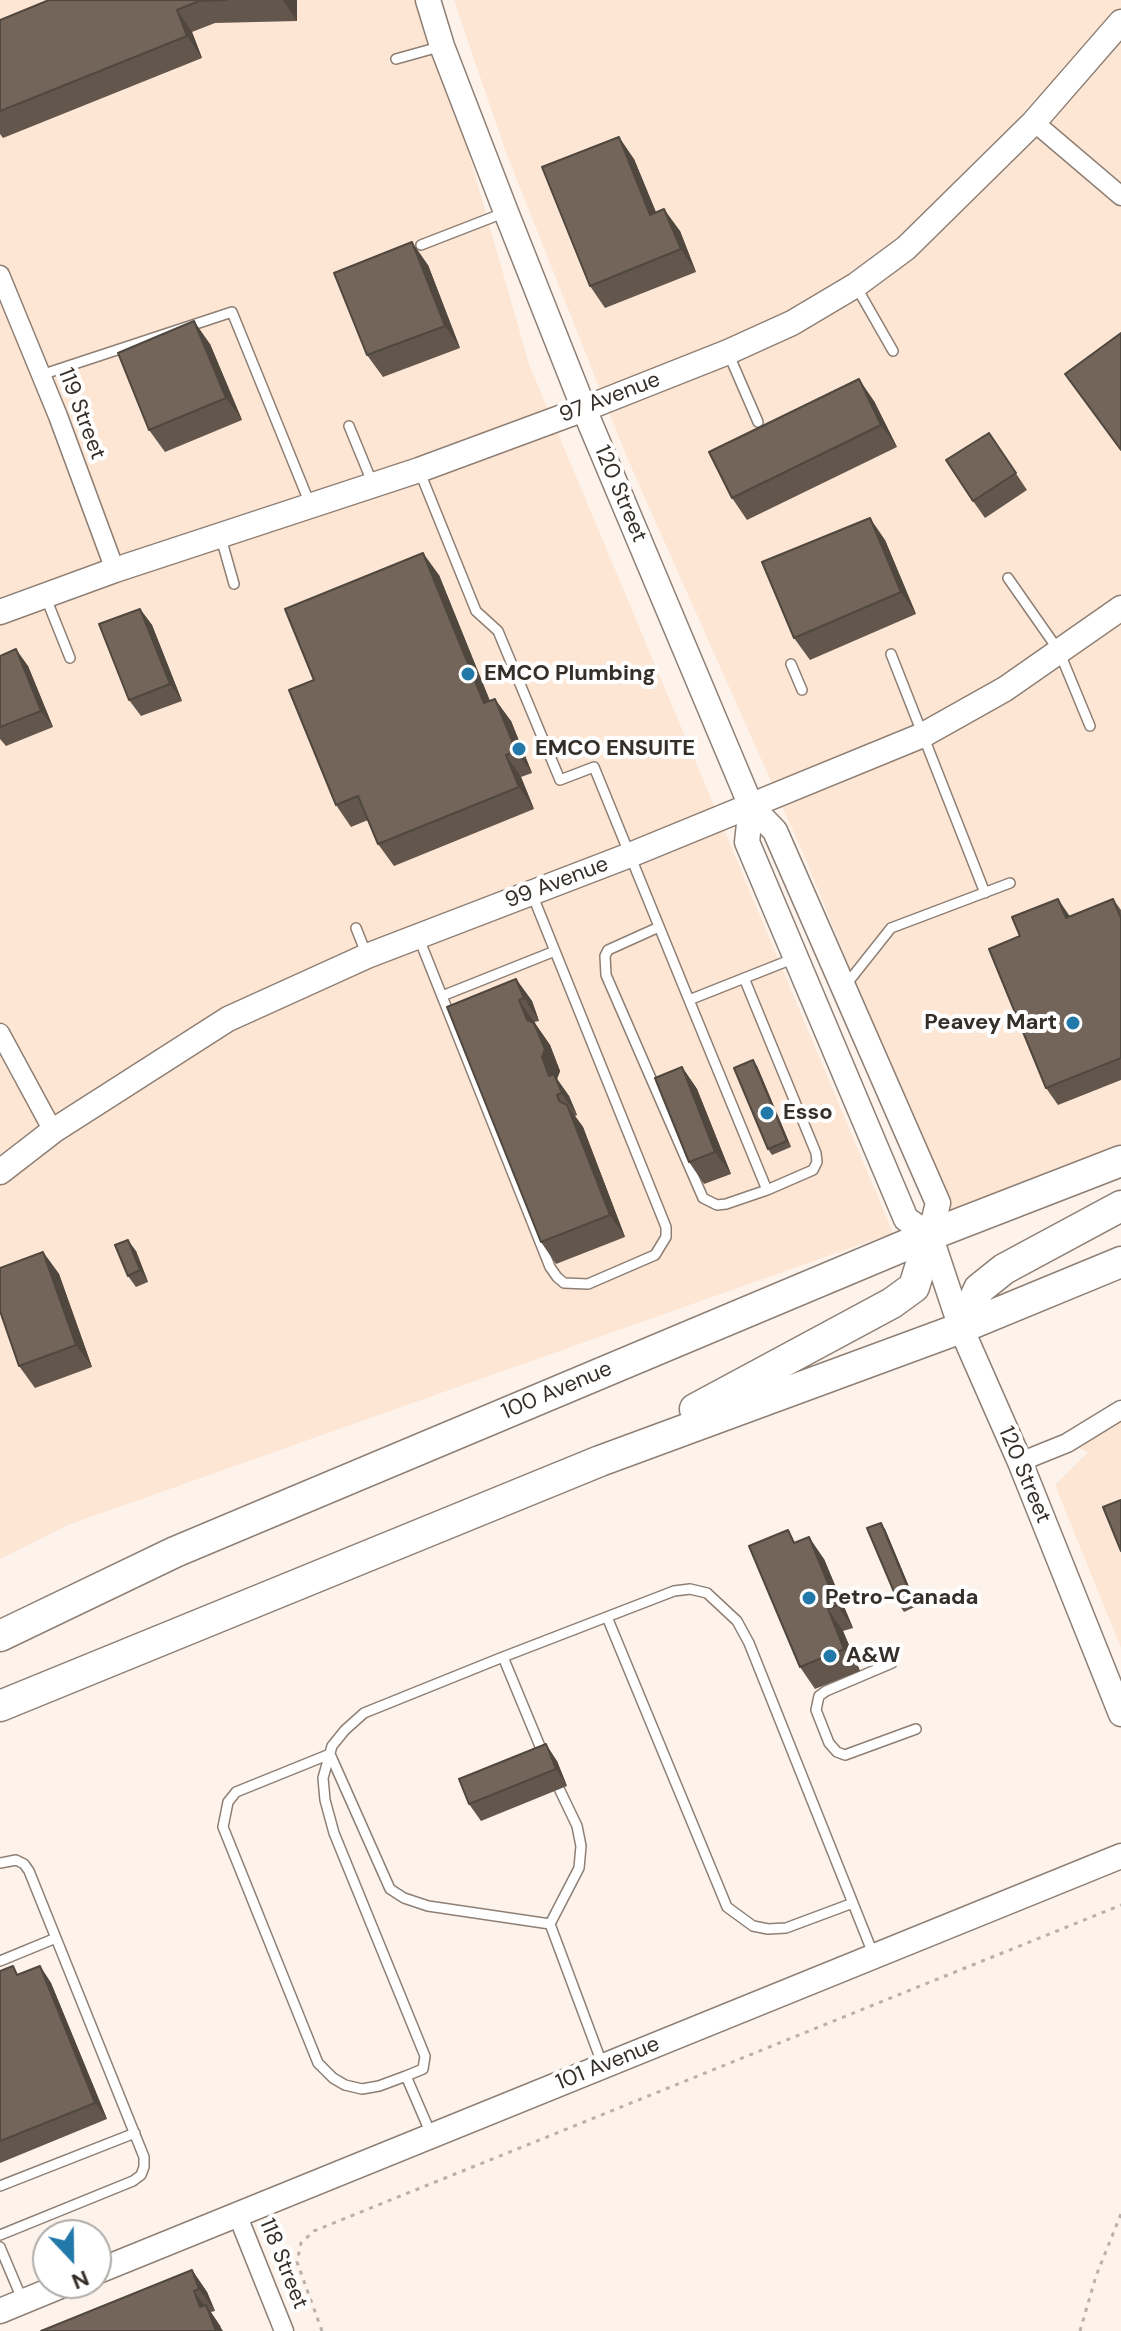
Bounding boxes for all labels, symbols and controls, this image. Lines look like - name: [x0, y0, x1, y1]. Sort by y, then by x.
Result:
- street label: 119 Street: [52, 365, 110, 463]
- street label: 97 Avenue: [556, 367, 664, 429]
- street label: 120 Street: [588, 442, 652, 546]
- place label: EMCO Plumbing: [484, 661, 656, 687]
- marker: EMCO Plumbing: [459, 665, 477, 683]
- place label: EMCO ENSUITE: [535, 736, 695, 762]
- marker: EMCO ENSUITE: [510, 740, 528, 758]
- street label: 99 Avenue: [502, 851, 612, 915]
- place label: Peavey Mart: [924, 1010, 1057, 1036]
- marker: Peavey Mart: [1064, 1014, 1082, 1032]
- place label: Esso: [783, 1100, 833, 1126]
- marker: Esso: [758, 1104, 776, 1122]
- street label: 100 Avenue: [498, 1356, 616, 1426]
- street label: 120 Street: [992, 1423, 1056, 1527]
- place label: Petro-Canada: [825, 1585, 978, 1611]
- marker: Petro-Canada: [800, 1589, 818, 1607]
- place label: A&W: [846, 1643, 900, 1669]
- marker: A&W: [821, 1647, 839, 1665]
- street label: 101 Avenue: [552, 2031, 664, 2097]
- street label: 118 Street: [253, 2215, 313, 2313]
- north arrow: [32, 2219, 112, 2299]
- text: N: [68, 2263, 93, 2296]

